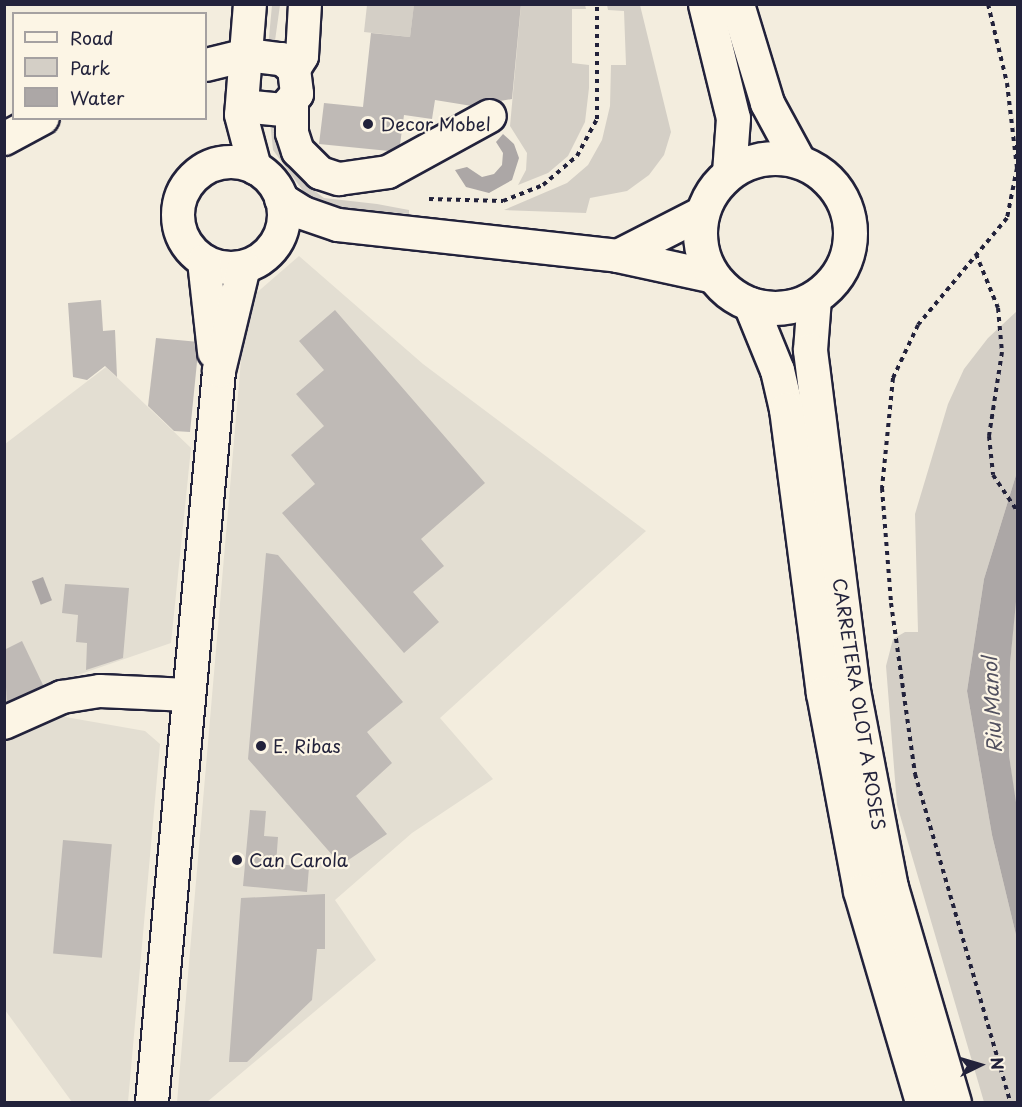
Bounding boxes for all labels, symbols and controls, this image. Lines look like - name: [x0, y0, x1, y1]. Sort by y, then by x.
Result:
- legend: [12, 12, 207, 120]
- text: Road: [70, 24, 114, 51]
- text: Park: [70, 54, 110, 81]
- text: Water: [70, 84, 124, 111]
- place label: Decor Mobel: [380, 113, 491, 135]
- marker: Decor Mobel: [361, 117, 375, 131]
- street label: CARRETERA OLOT A ROSES: [828, 576, 890, 832]
- water label: Riu Manol: [977, 655, 1007, 755]
- place label: E. Ribas: [273, 735, 341, 757]
- marker: E. Ribas: [254, 739, 268, 753]
- place label: Can Carola: [249, 849, 349, 871]
- marker: Can Carola: [230, 853, 244, 867]
- north arrow: [950, 1035, 1010, 1095]
- text: N: [985, 1056, 1010, 1071]

